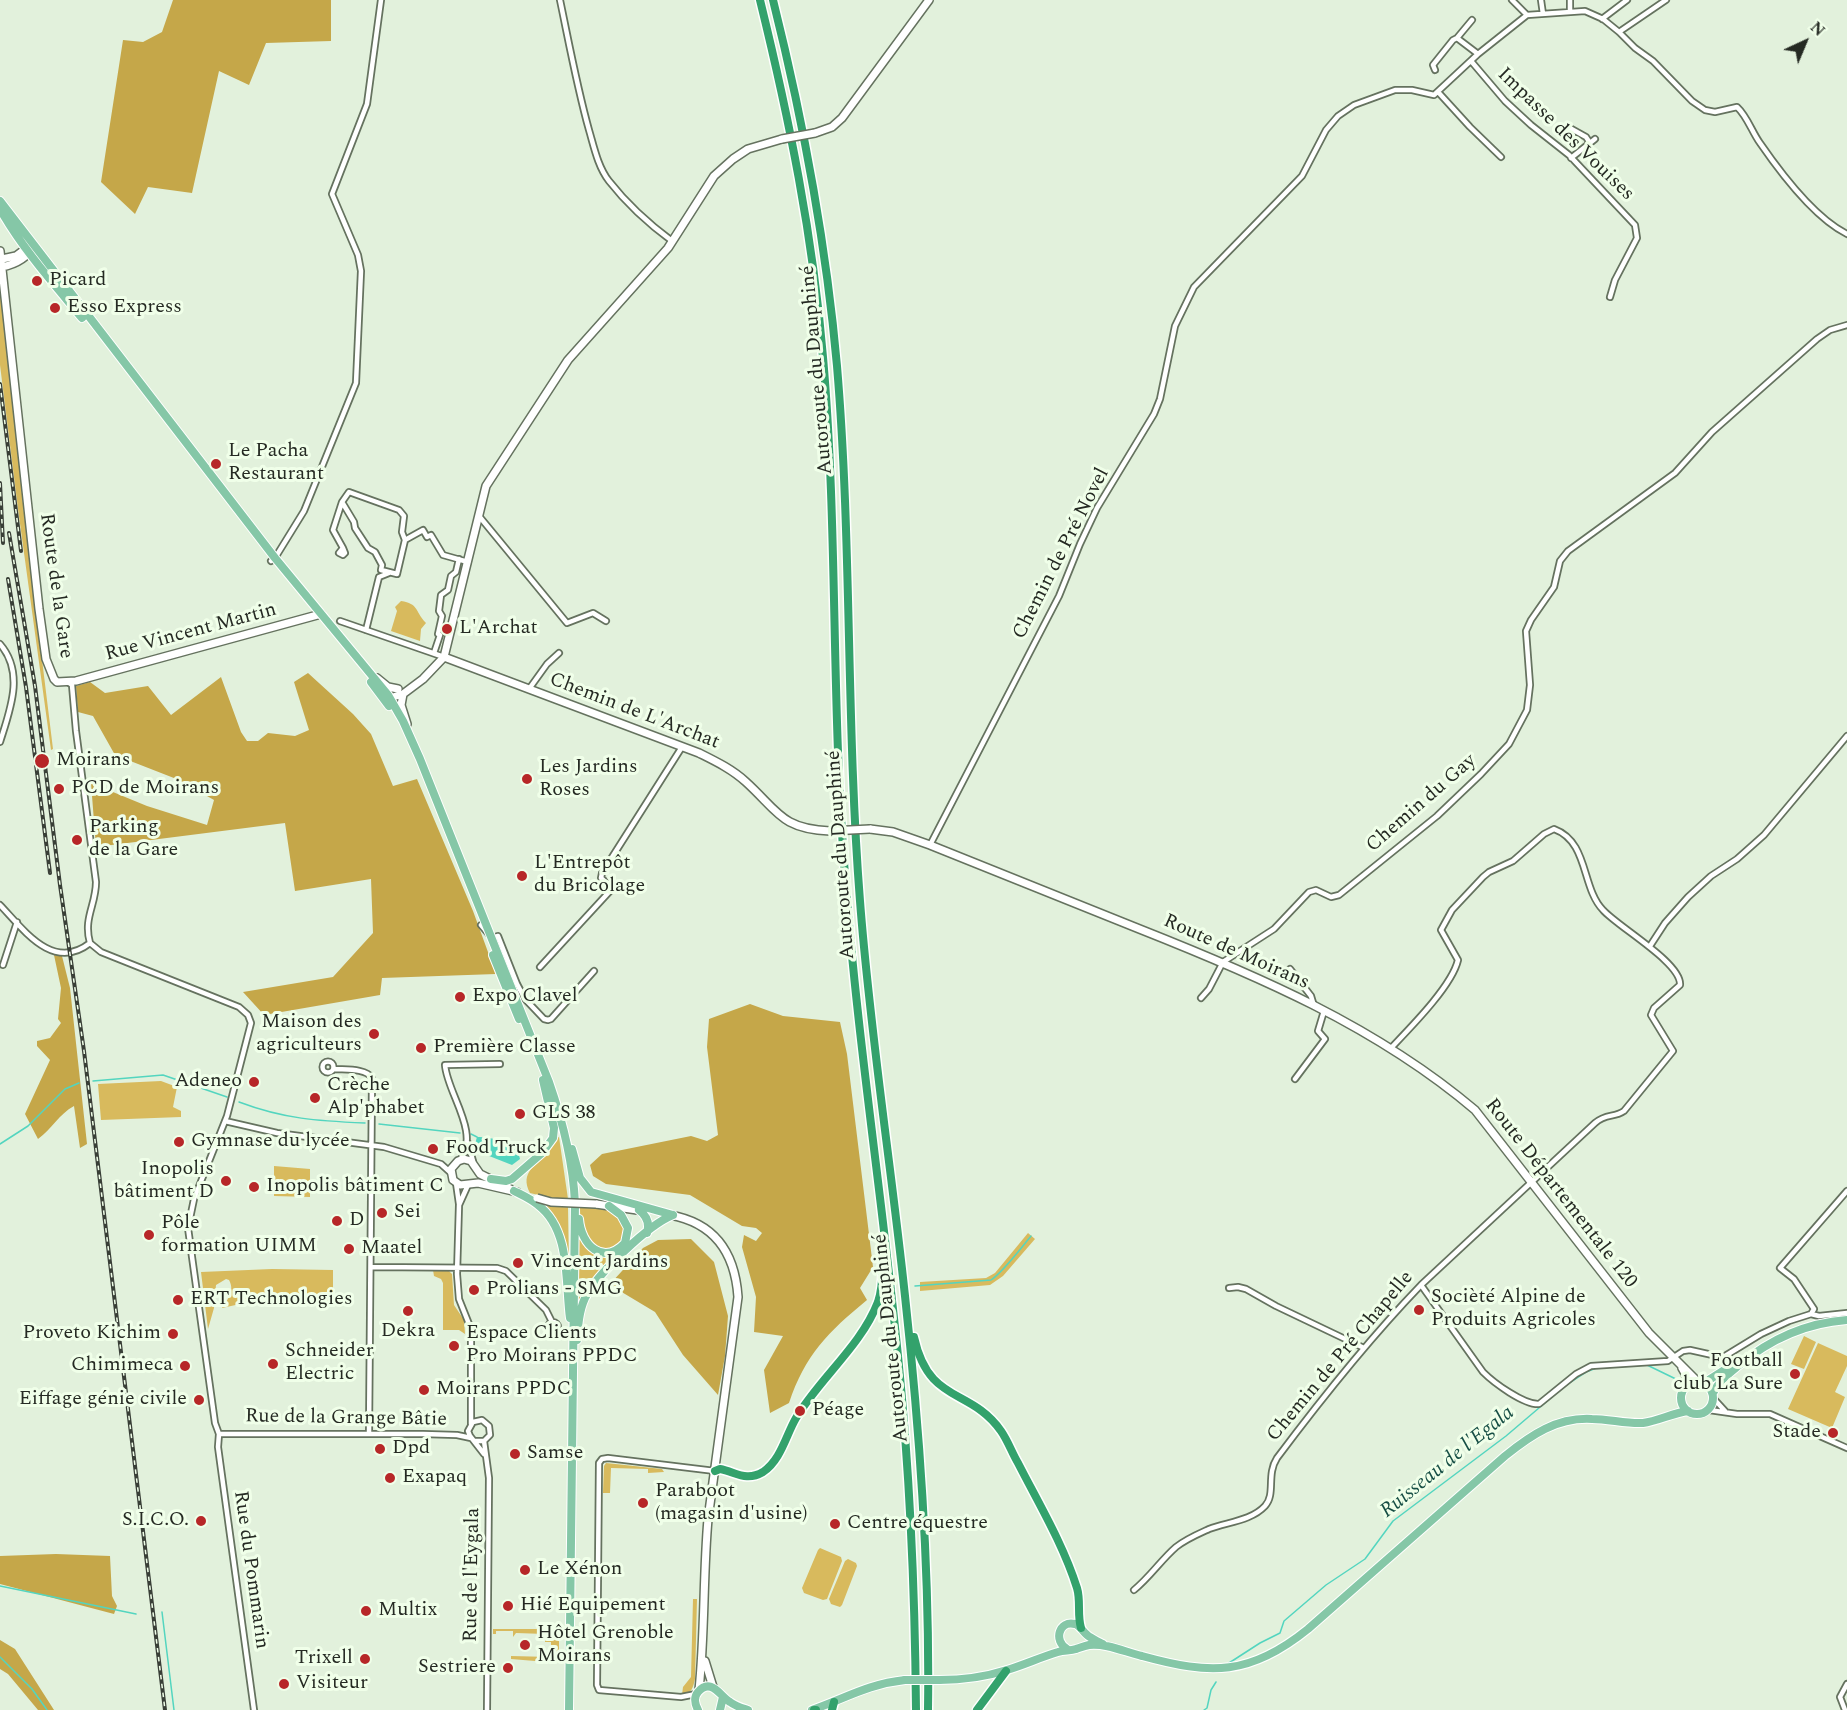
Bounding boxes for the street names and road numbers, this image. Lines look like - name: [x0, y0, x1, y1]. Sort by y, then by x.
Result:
- street label: Impasse des Vouises: [1491, 63, 1639, 207]
- street label: Autoroute du Dauphiné: [797, 264, 839, 476]
- street label: Chemin de Pré Novel: [1008, 464, 1116, 644]
- street label: Route de la Gare: [33, 512, 77, 660]
- street label: Rue Vincent Martin: [103, 599, 279, 667]
- street label: Chemin de L'Archat: [546, 668, 722, 756]
- street label: Autoroute du Dauphiné: [823, 750, 861, 960]
- street label: Chemin du Gay: [1362, 750, 1482, 858]
- street label: Route de Moirans: [1159, 910, 1313, 996]
- street label: Route Départementale 120: [1479, 1094, 1641, 1294]
- street label: Autoroute du Dauphiné: [869, 1232, 915, 1444]
- street label: Chemin de Pré Chapelle: [1263, 1267, 1419, 1447]
- street label: Rue de la Grange Bâtie: [245, 1405, 447, 1433]
- street label: Rue du Pommarin: [227, 1489, 273, 1651]
- street label: Rue de l'Eygala: [460, 1508, 486, 1642]

